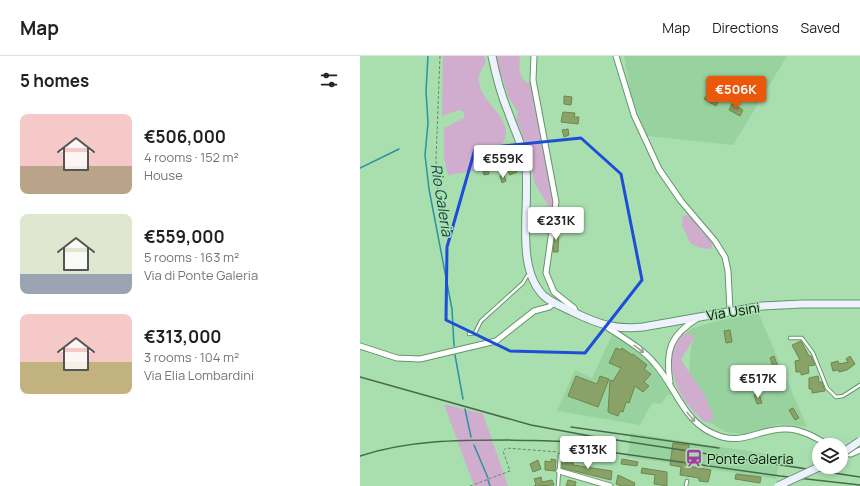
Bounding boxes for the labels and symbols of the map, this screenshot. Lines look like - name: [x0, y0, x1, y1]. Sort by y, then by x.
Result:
- pin: €506K: [708, 76, 764, 110]
- pin: €559K: [475, 145, 531, 179]
- water label: Rio Galeria: [426, 162, 458, 238]
- pin: €231K: [528, 207, 584, 241]
- street label: Via Usini: [705, 297, 761, 325]
- one-way arrow: [633, 345, 644, 353]
- pin: €517K: [730, 365, 786, 399]
- one-way arrow: [687, 412, 696, 422]
- pin: €313K: [560, 436, 616, 470]
- station icon: Ponte Galeria: [684, 448, 704, 468]
- place label: Ponte Galeria: [707, 449, 794, 468]

